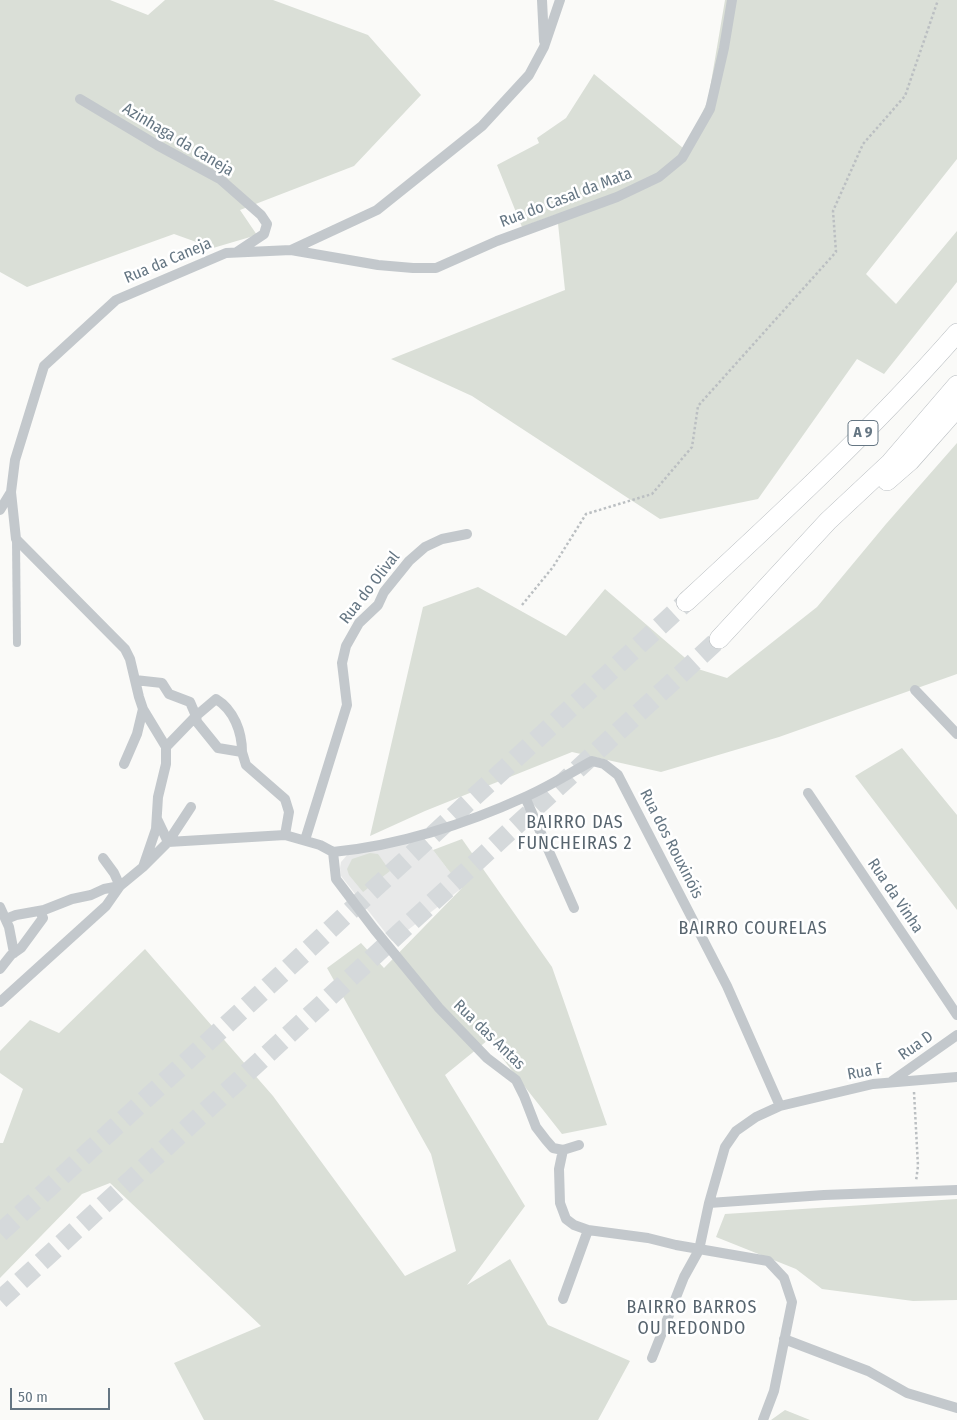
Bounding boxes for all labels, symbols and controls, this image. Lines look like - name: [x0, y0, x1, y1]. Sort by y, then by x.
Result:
- street label: Azinhaga da Caneja: [119, 99, 237, 181]
- street label: Rua do Casal da Mata: [497, 164, 635, 232]
- street label: Rua da Caneja: [122, 234, 214, 288]
- road number: A 9: [848, 420, 878, 446]
- street label: Rua do Olival: [336, 548, 404, 628]
- street label: Rua dos Rouxinóis: [635, 786, 707, 902]
- district label: BAIRRO DAS FUNCHEIRAS 2: [516, 812, 634, 854]
- street label: Rua da Vinha: [863, 855, 927, 937]
- district label: BAIRRO COURELAS: [677, 918, 829, 940]
- street label: Rua das Antas: [449, 996, 529, 1074]
- street label: Rua D: [895, 1027, 937, 1065]
- street label: Rua F: [846, 1059, 884, 1085]
- district label: BAIRRO BARROS OU REDONDO: [625, 1297, 759, 1340]
- scale bar: [12, 1378, 112, 1410]
- text: 50 m: [18, 1388, 48, 1406]

